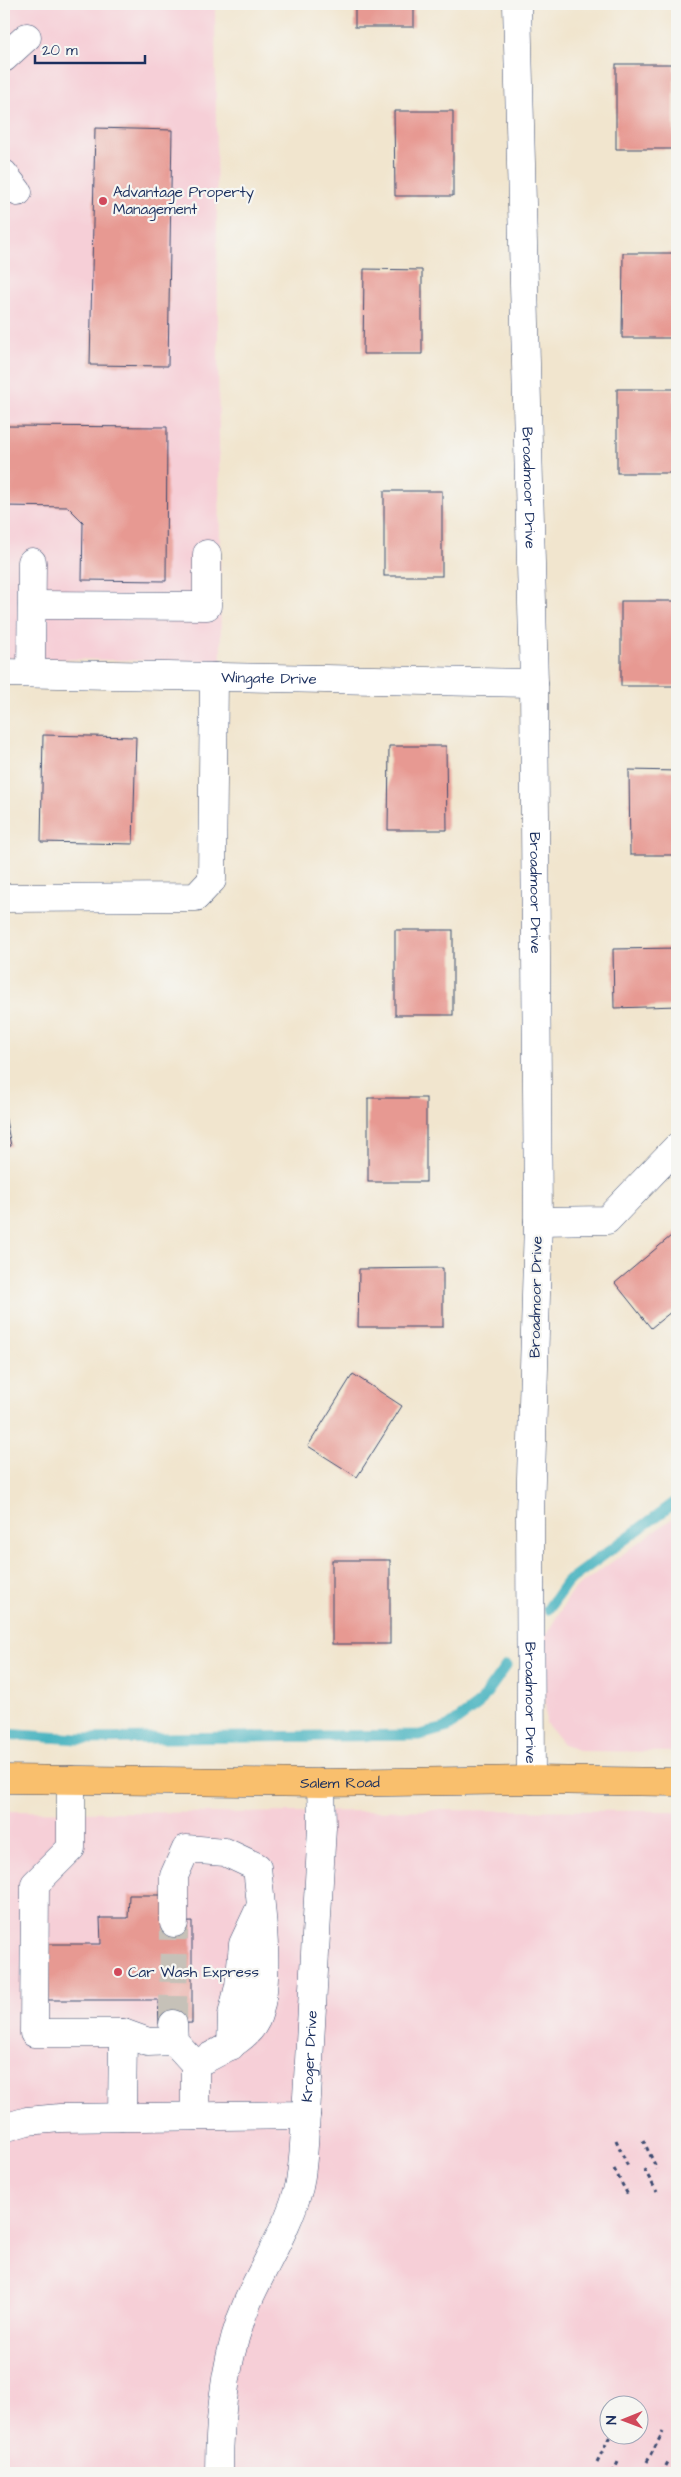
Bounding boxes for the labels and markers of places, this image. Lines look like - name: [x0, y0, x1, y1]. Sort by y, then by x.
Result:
- place label: Advantage Property Management: [113, 182, 254, 221]
- marker: Advantage Property Management: [97, 195, 109, 207]
- place label: Car Wash Express: [128, 1962, 259, 1983]
- marker: Car Wash Express: [112, 1966, 124, 1978]

